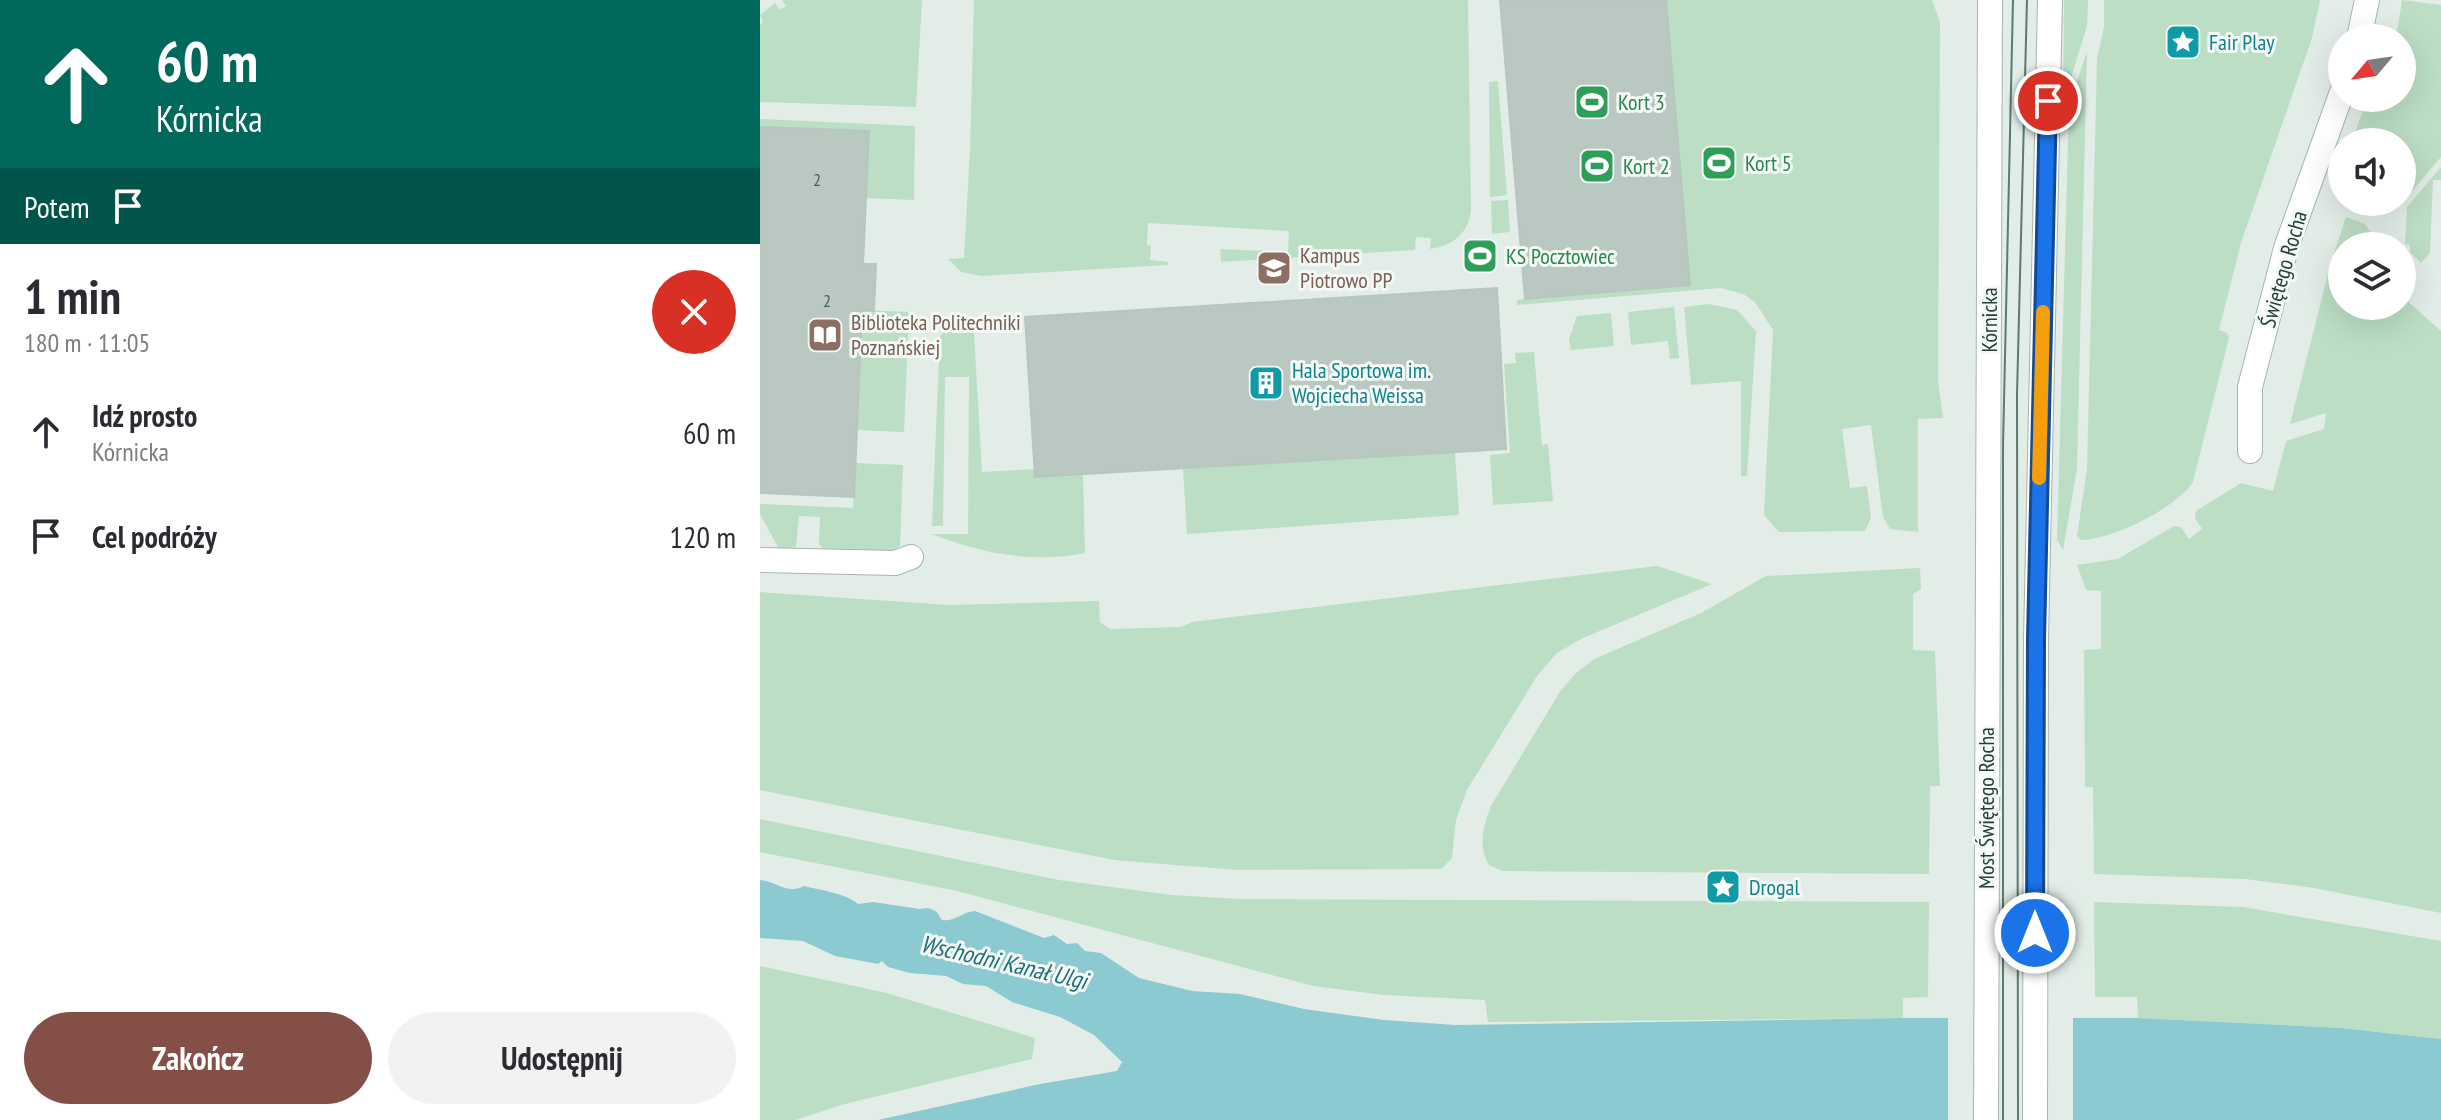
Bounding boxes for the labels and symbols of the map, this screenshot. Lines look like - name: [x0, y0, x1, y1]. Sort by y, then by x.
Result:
- place icon: Fair Play: [2164, 23, 2202, 61]
- north arrow: [2328, 24, 2416, 112]
- place label: Fair Play: [2209, 28, 2275, 56]
- pin: [2014, 67, 2082, 135]
- sports icon: Kort 3: [1573, 83, 1611, 121]
- place label: Kort 3: [1618, 88, 1665, 116]
- sports icon: Kort 5: [1700, 144, 1738, 182]
- sports icon: Kort 2: [1578, 147, 1616, 185]
- place label: Kort 5: [1745, 149, 1792, 177]
- place label: Kort 2: [1623, 152, 1670, 180]
- house number: 2: [813, 168, 821, 191]
- street label: Świętego Rocha: [2253, 207, 2313, 331]
- sports icon: KS Pocztowiec: [1461, 237, 1499, 275]
- place label: Kampus Piotrowo PP: [1300, 241, 1392, 294]
- place label: KS Pocztowiec: [1506, 242, 1615, 270]
- school or university icon: Kampus Piotrowo PP: [1255, 249, 1293, 287]
- street label: Kórnicka: [1975, 287, 2003, 353]
- house number: 2: [823, 289, 831, 312]
- place label: Biblioteka Politechniki Poznańskiej: [851, 308, 1021, 361]
- library icon: Biblioteka Politechniki Poznańskiej: [806, 316, 844, 354]
- place label: Hala Sportowa im. Wojciecha Weissa: [1292, 356, 1431, 409]
- building icon: Hala Sportowa im. Wojciecha Weissa: [1247, 364, 1285, 402]
- street label: Most Świętego Rocha: [1972, 727, 2000, 889]
- place icon: Drogal: [1704, 868, 1742, 906]
- place label: Drogal: [1749, 873, 1800, 901]
- position arrow: [1993, 891, 2077, 975]
- water label: Wschodni Kanał Ulgi: [918, 928, 1093, 997]

